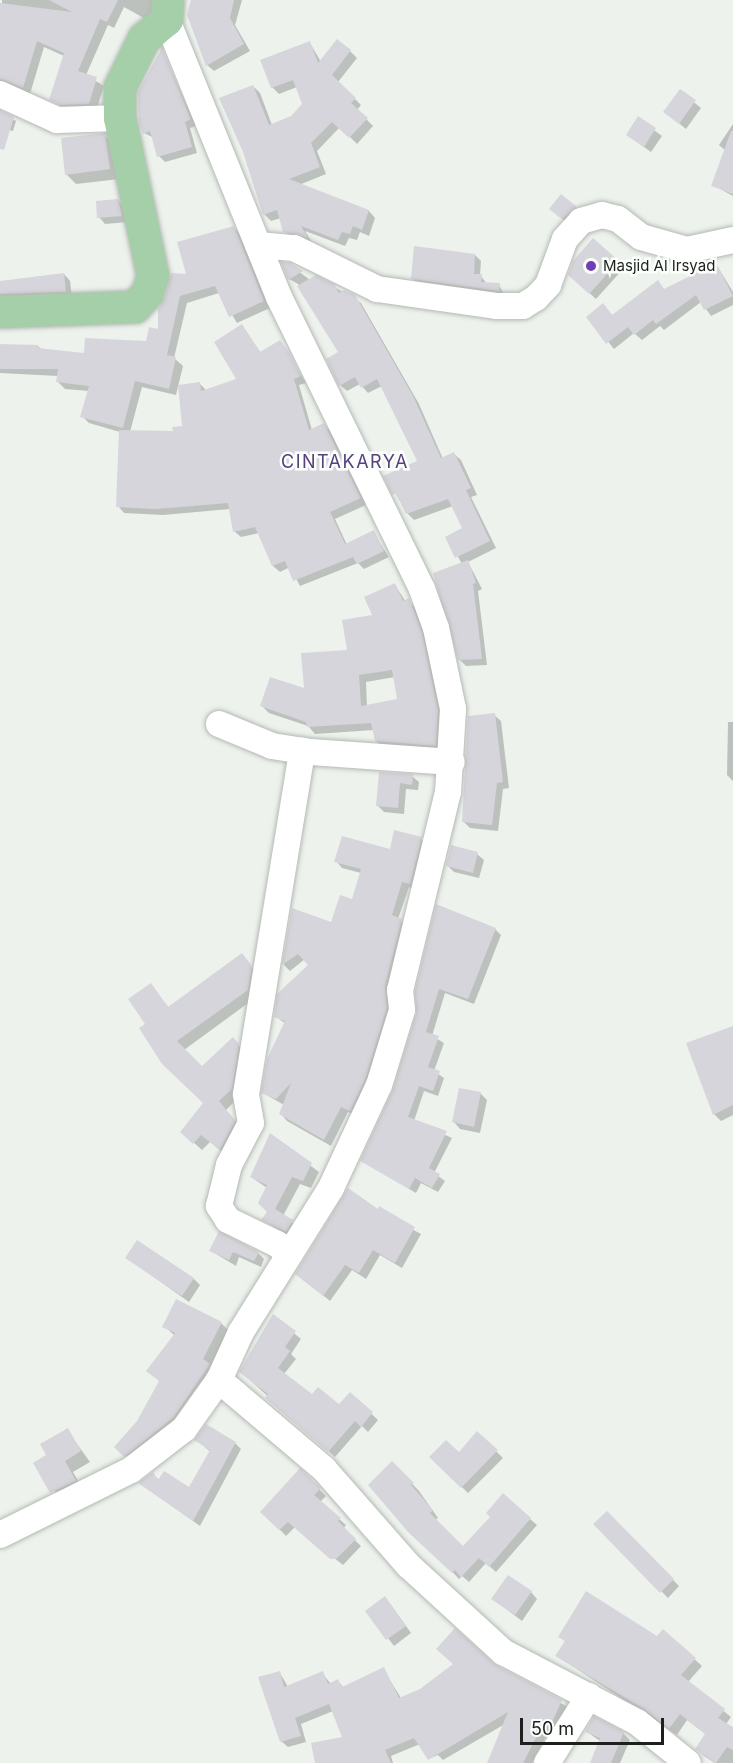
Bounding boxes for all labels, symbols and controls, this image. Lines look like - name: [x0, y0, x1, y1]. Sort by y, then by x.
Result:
- place label: Masjid Al Irsyad: [603, 257, 715, 275]
- marker: Masjid Al Irsyad: [584, 259, 598, 273]
- district label: CINTAKARYA: [281, 451, 409, 473]
- scale bar: [523, 1706, 667, 1744]
- text: 50 m: [531, 1718, 574, 1739]

